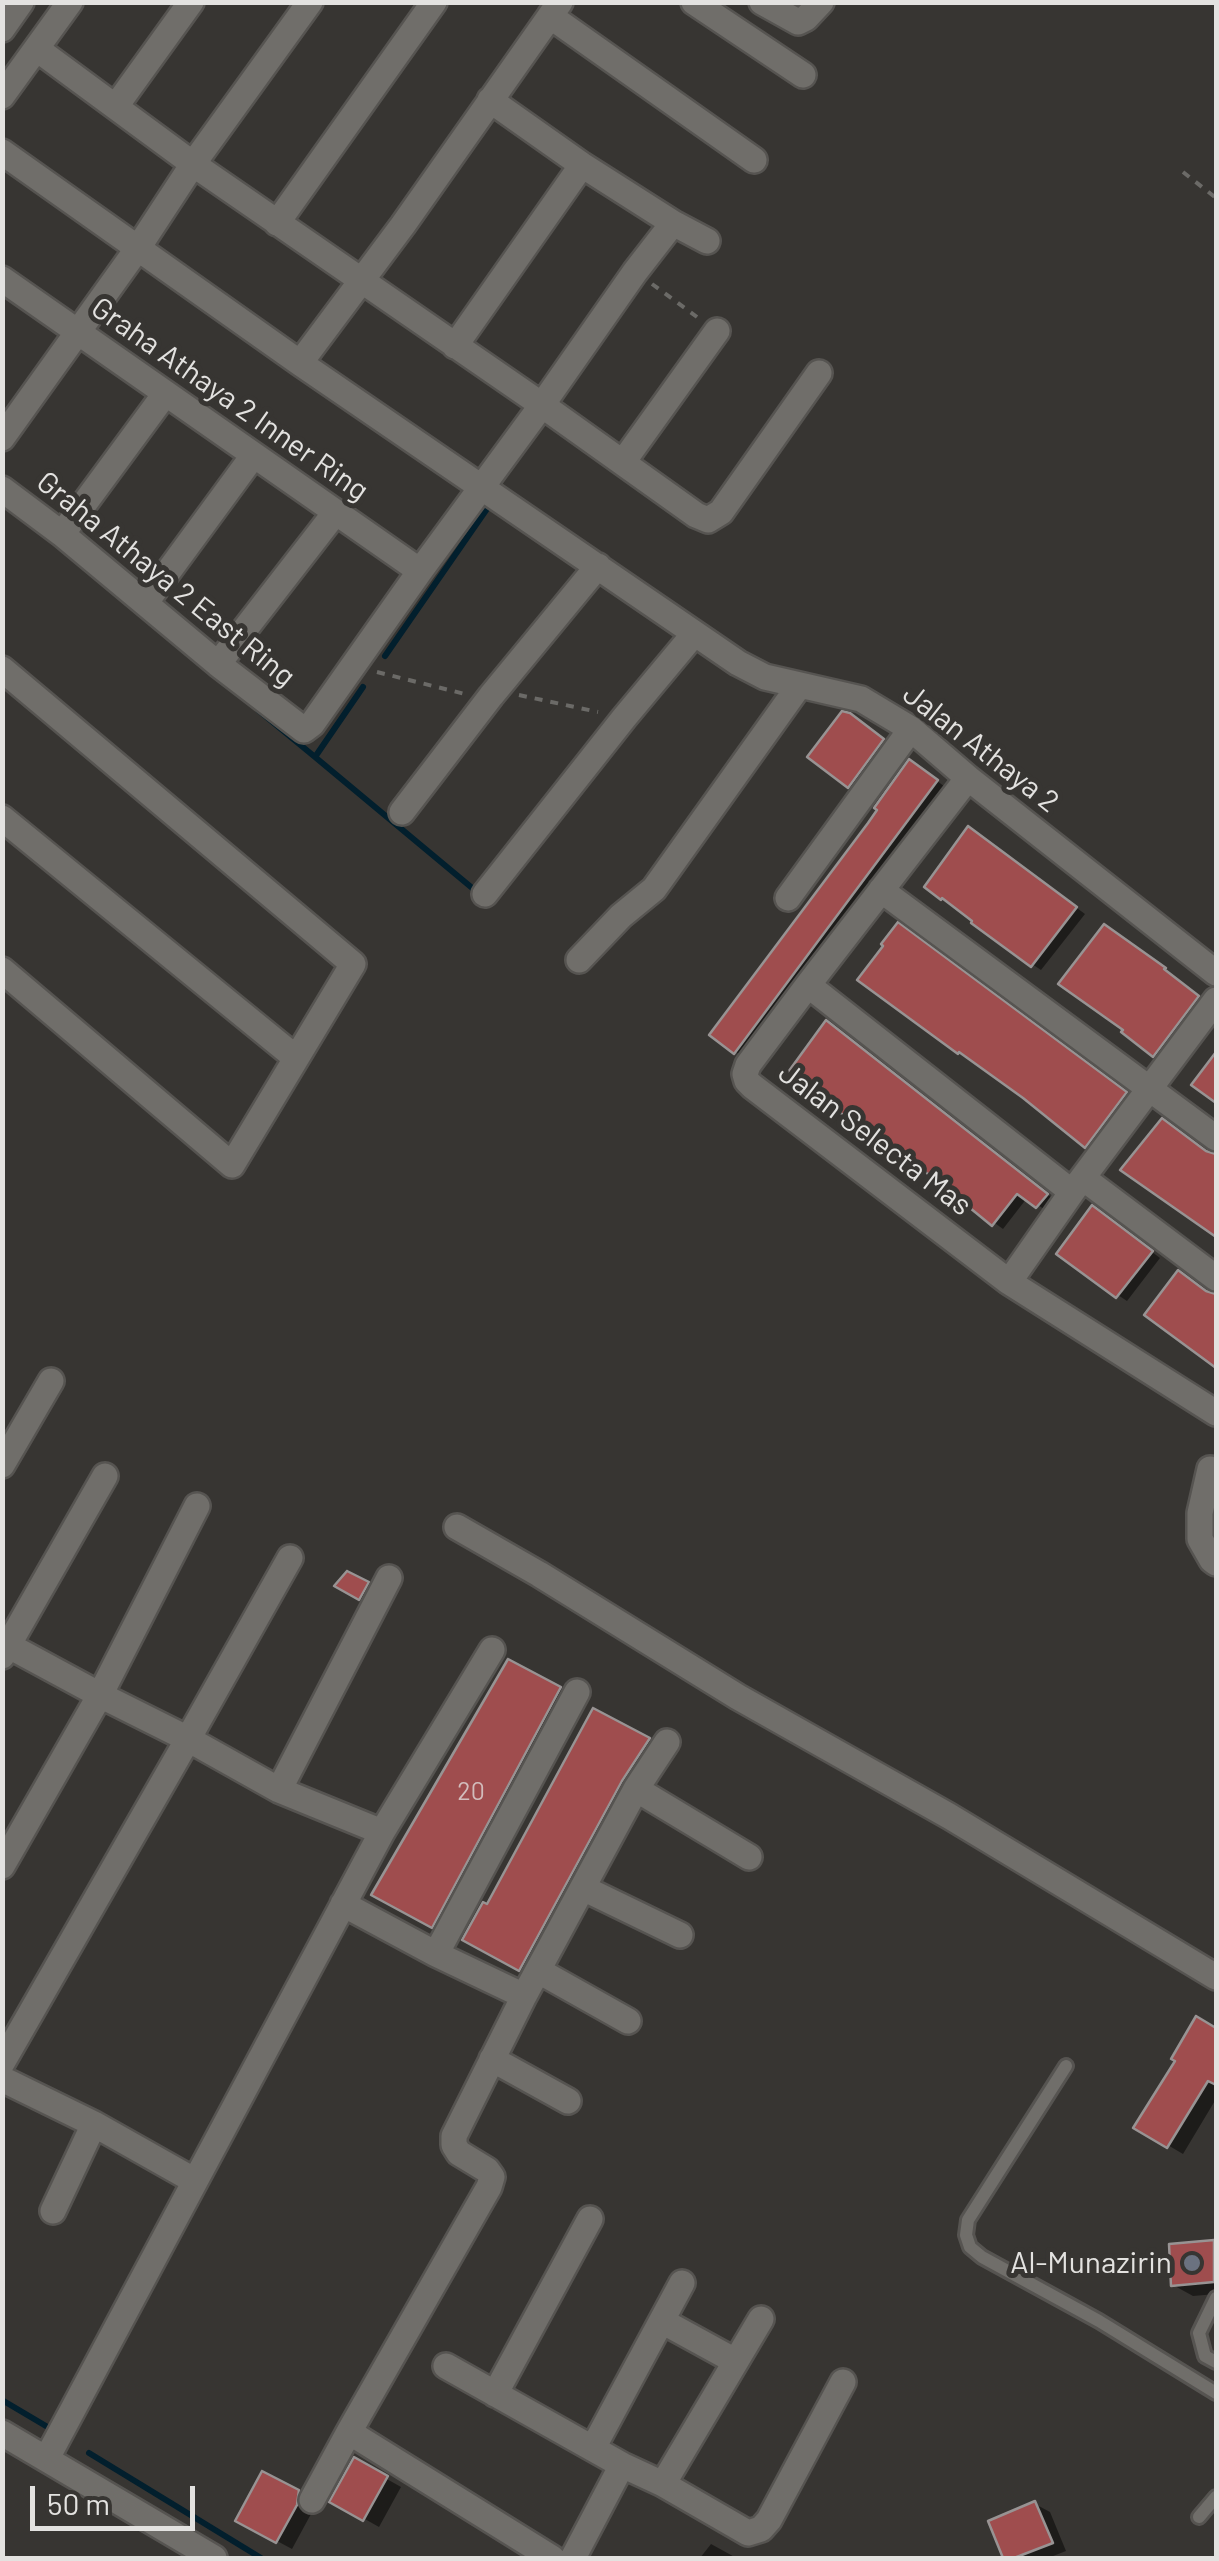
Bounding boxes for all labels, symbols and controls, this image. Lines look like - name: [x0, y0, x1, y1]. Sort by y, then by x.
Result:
- street label: Graha Athaya 2 Inner Ring: [84, 290, 376, 508]
- street label: Graha Athaya 2 East Ring: [30, 464, 302, 694]
- street label: Jalan Athaya 2: [896, 676, 1066, 820]
- street label: Jalan Selecta Mas: [771, 1055, 979, 1223]
- house number: 20: [457, 1777, 485, 1807]
- place label: Al-Munazirin: [1010, 2245, 1172, 2281]
- marker: Al-Munazirin: [1181, 2252, 1203, 2274]
- scale bar: [35, 2466, 200, 2528]
- text: 50 m: [47, 2485, 110, 2521]

